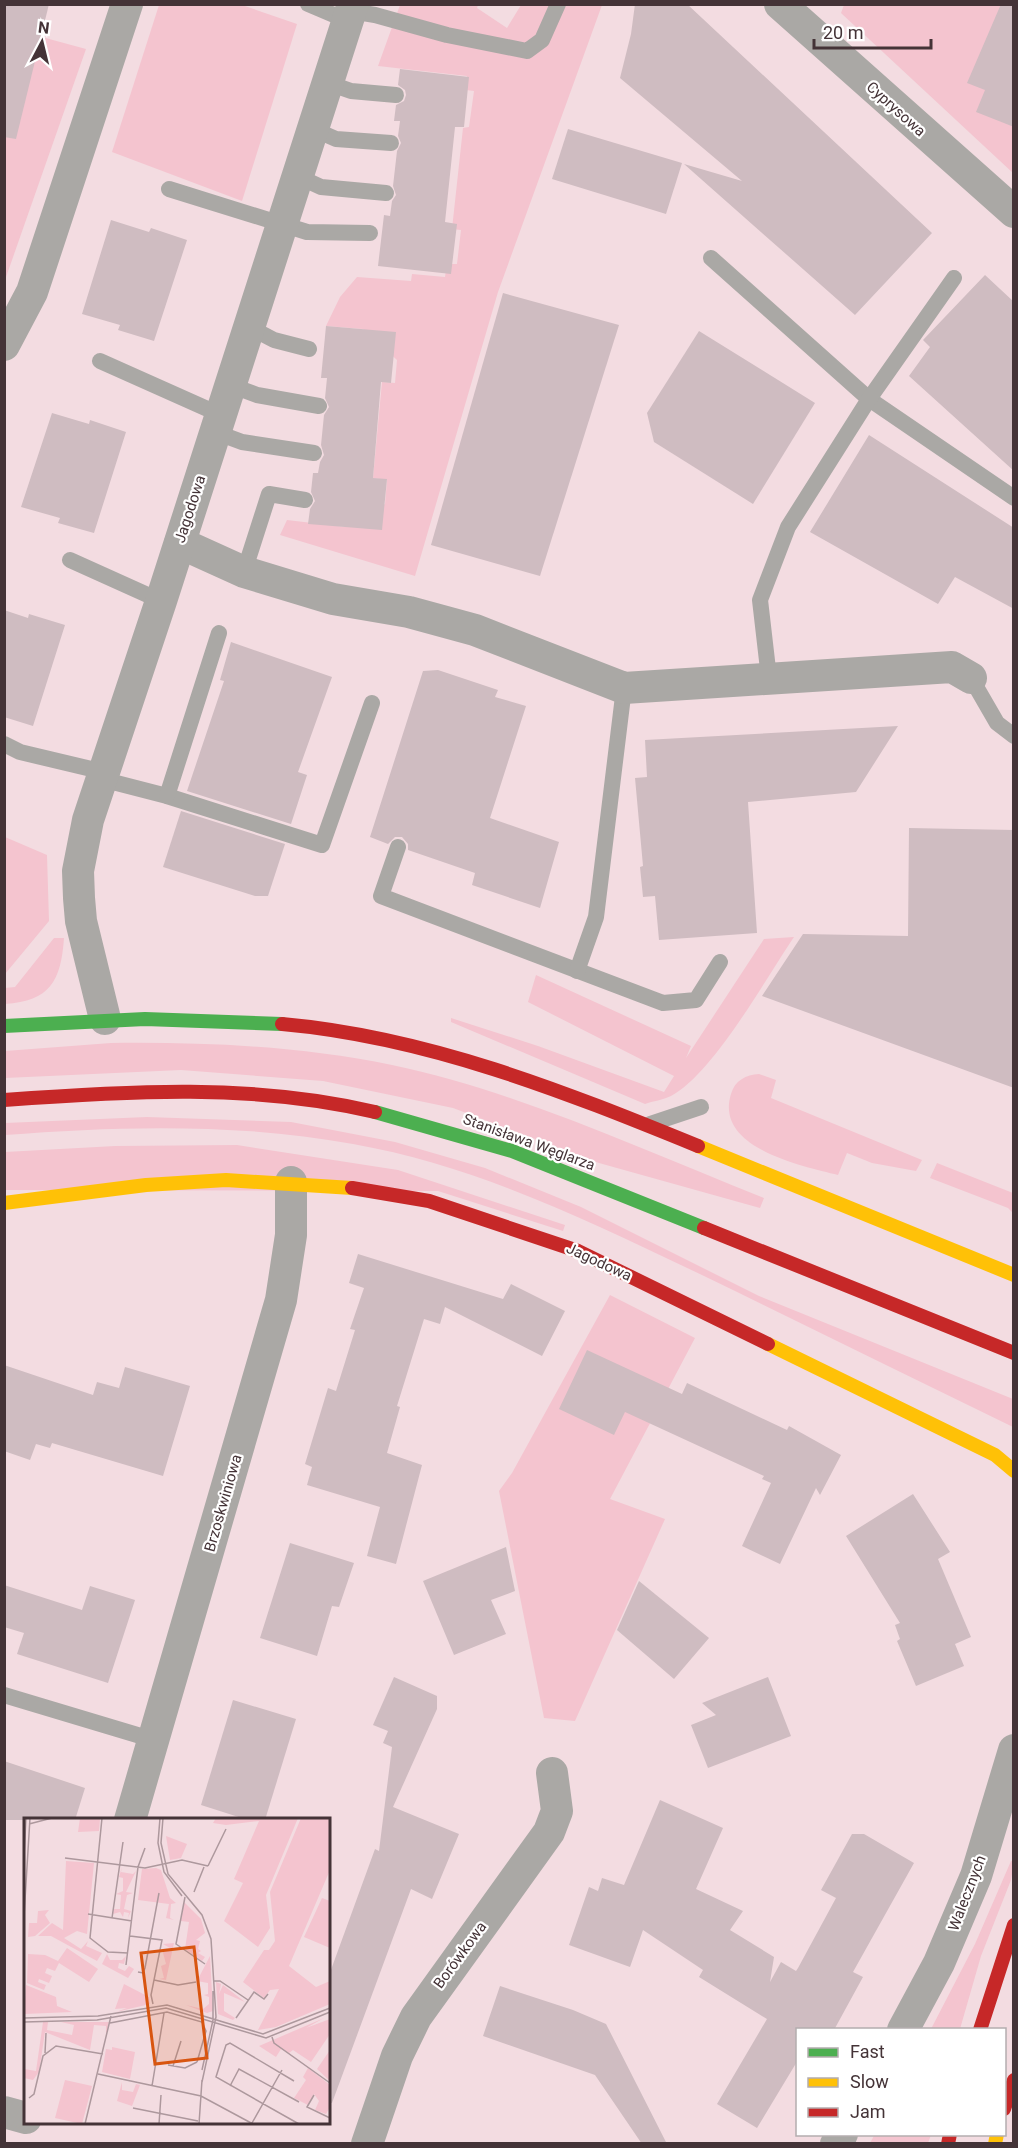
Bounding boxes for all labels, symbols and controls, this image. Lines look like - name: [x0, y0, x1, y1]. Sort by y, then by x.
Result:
- north arrow: [12, 12, 72, 72]
- scale bar: [814, 12, 931, 50]
- text: N: [37, 17, 51, 38]
- text: 20 m: [823, 22, 863, 43]
- street label: Cyprysowa: [863, 78, 929, 140]
- street label: Jagodowa: [171, 473, 209, 545]
- street label: Stanisława Węglarza: [461, 1110, 597, 1174]
- street label: Jagodowa: [564, 1239, 634, 1285]
- street label: Brzoskwiniowa: [200, 1452, 246, 1554]
- inset map: [24, 1818, 330, 2124]
- street label: Walecznych: [944, 1853, 990, 1933]
- street label: Borówkowa: [430, 1918, 490, 1992]
- legend: [796, 2028, 1006, 2136]
- text: Fast: [850, 2041, 885, 2062]
- text: Slow: [850, 2071, 889, 2092]
- text: Jam: [850, 2101, 886, 2122]

